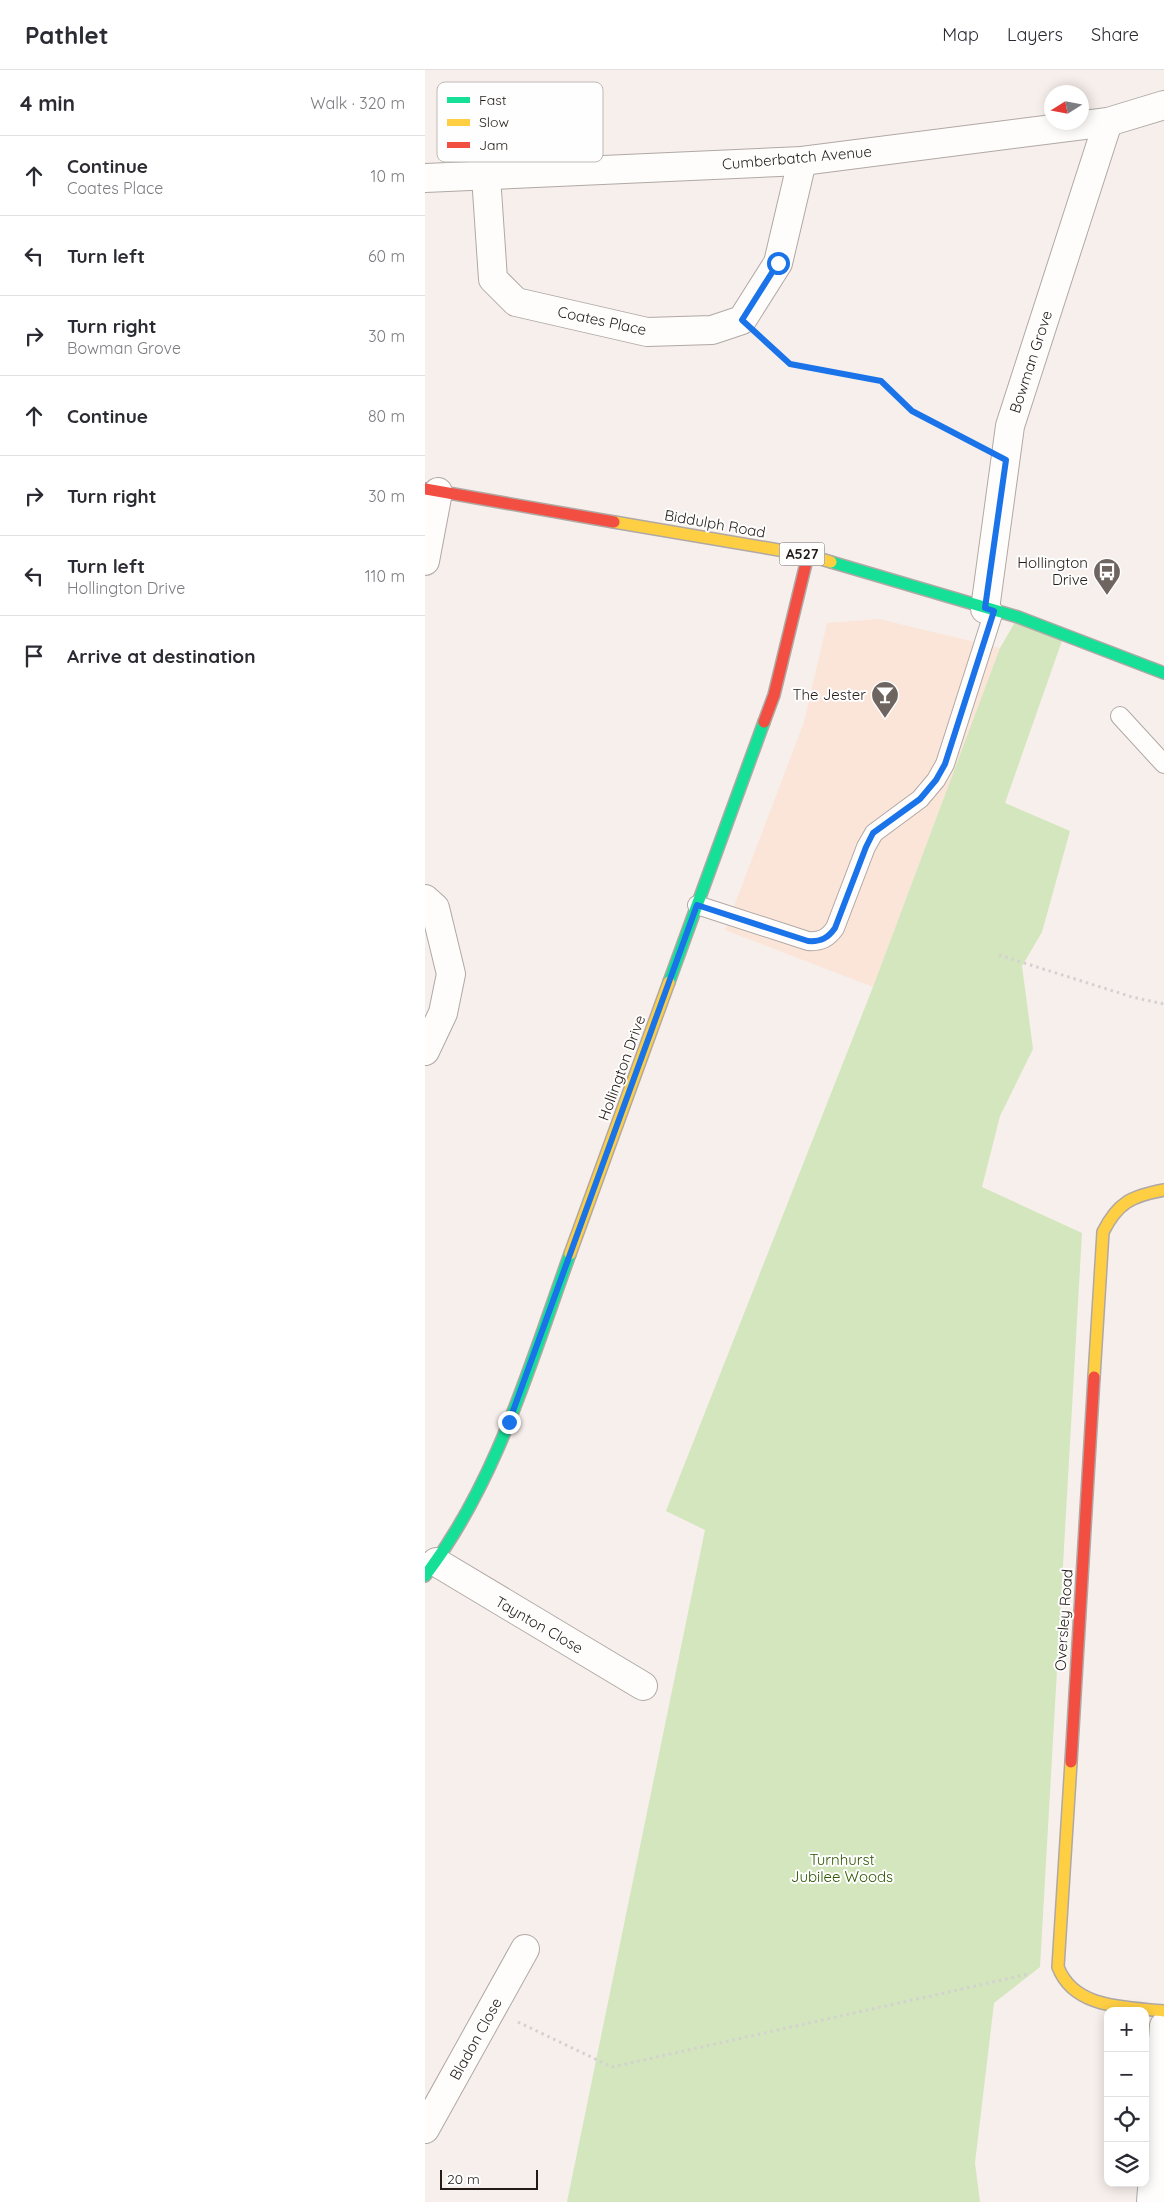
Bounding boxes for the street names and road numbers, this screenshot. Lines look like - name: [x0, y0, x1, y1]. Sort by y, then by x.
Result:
- street label: Cumberbatch Avenue: [721, 141, 873, 174]
- street label: Coates Place: [556, 302, 648, 339]
- street label: Bowman Grove: [1005, 308, 1056, 416]
- street label: Biddulph Road: [663, 505, 767, 542]
- road number: A527: [779, 542, 825, 566]
- street label: Hollington Drive: [594, 1012, 649, 1123]
- street label: Oversley Road: [1050, 1568, 1077, 1672]
- street label: Taynton Close: [492, 1592, 587, 1657]
- street label: Bladon Close: [445, 1994, 506, 2083]

